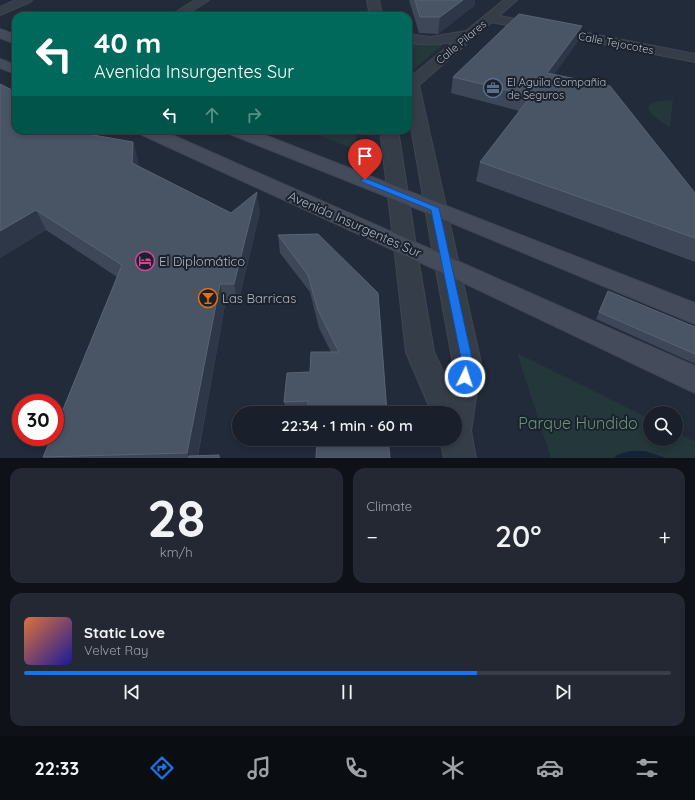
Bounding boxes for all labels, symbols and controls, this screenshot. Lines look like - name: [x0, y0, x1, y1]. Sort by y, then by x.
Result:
- street label: Calle Pilares: [433, 17, 489, 67]
- text: 40 m: [94, 25, 161, 60]
- icon: left: [28, 28, 80, 80]
- street label: Calle Tejocotes: [577, 29, 655, 57]
- text: Avenida Insurgentes Sur: [94, 60, 294, 83]
- place label: El Aguila Compañia de Seguros: [507, 75, 606, 102]
- office icon: El Aguila Compañia de Seguros: [482, 77, 504, 99]
- icon: left: [159, 104, 181, 126]
- icon: ahead: [201, 104, 223, 126]
- icon: right: [243, 104, 265, 126]
- pin: [348, 139, 382, 180]
- icon: arrive: [354, 145, 376, 167]
- street label: Avenida Insurgentes Sur: [286, 187, 424, 261]
- hotel icon: El Diplomático: [134, 250, 156, 272]
- place label: El Diplomático: [159, 253, 245, 269]
- bar icon: Las Barricas: [197, 287, 219, 309]
- place label: Las Barricas: [222, 290, 296, 306]
- position arrow: [444, 356, 486, 398]
- speed limit sign: 30: [12, 394, 64, 446]
- map controls: [643, 406, 683, 446]
- button: search: [643, 406, 683, 446]
- park label: Parque Hundido: [518, 413, 638, 433]
- text: 22:34 · 1 min · 60 m: [281, 416, 413, 435]
- text: 28: [147, 485, 205, 550]
- text: Climate: [367, 498, 412, 514]
- text: 20°: [495, 517, 541, 555]
- text: −: [367, 523, 378, 551]
- text: +: [659, 523, 671, 551]
- text: km/h: [160, 544, 193, 560]
- text: Static Love: [84, 623, 165, 642]
- text: Velvet Ray: [84, 642, 149, 658]
- icon: previous: [121, 681, 143, 703]
- icon: pause: [336, 681, 358, 703]
- icon: next: [552, 681, 574, 703]
- icon: directions: [148, 754, 176, 782]
- icon: music: [245, 754, 273, 782]
- icon: phone: [342, 754, 370, 782]
- icon: climate: [439, 754, 467, 782]
- icon: car: [536, 754, 564, 782]
- icon: filters: [633, 754, 661, 782]
- text: 22:33: [34, 757, 79, 780]

